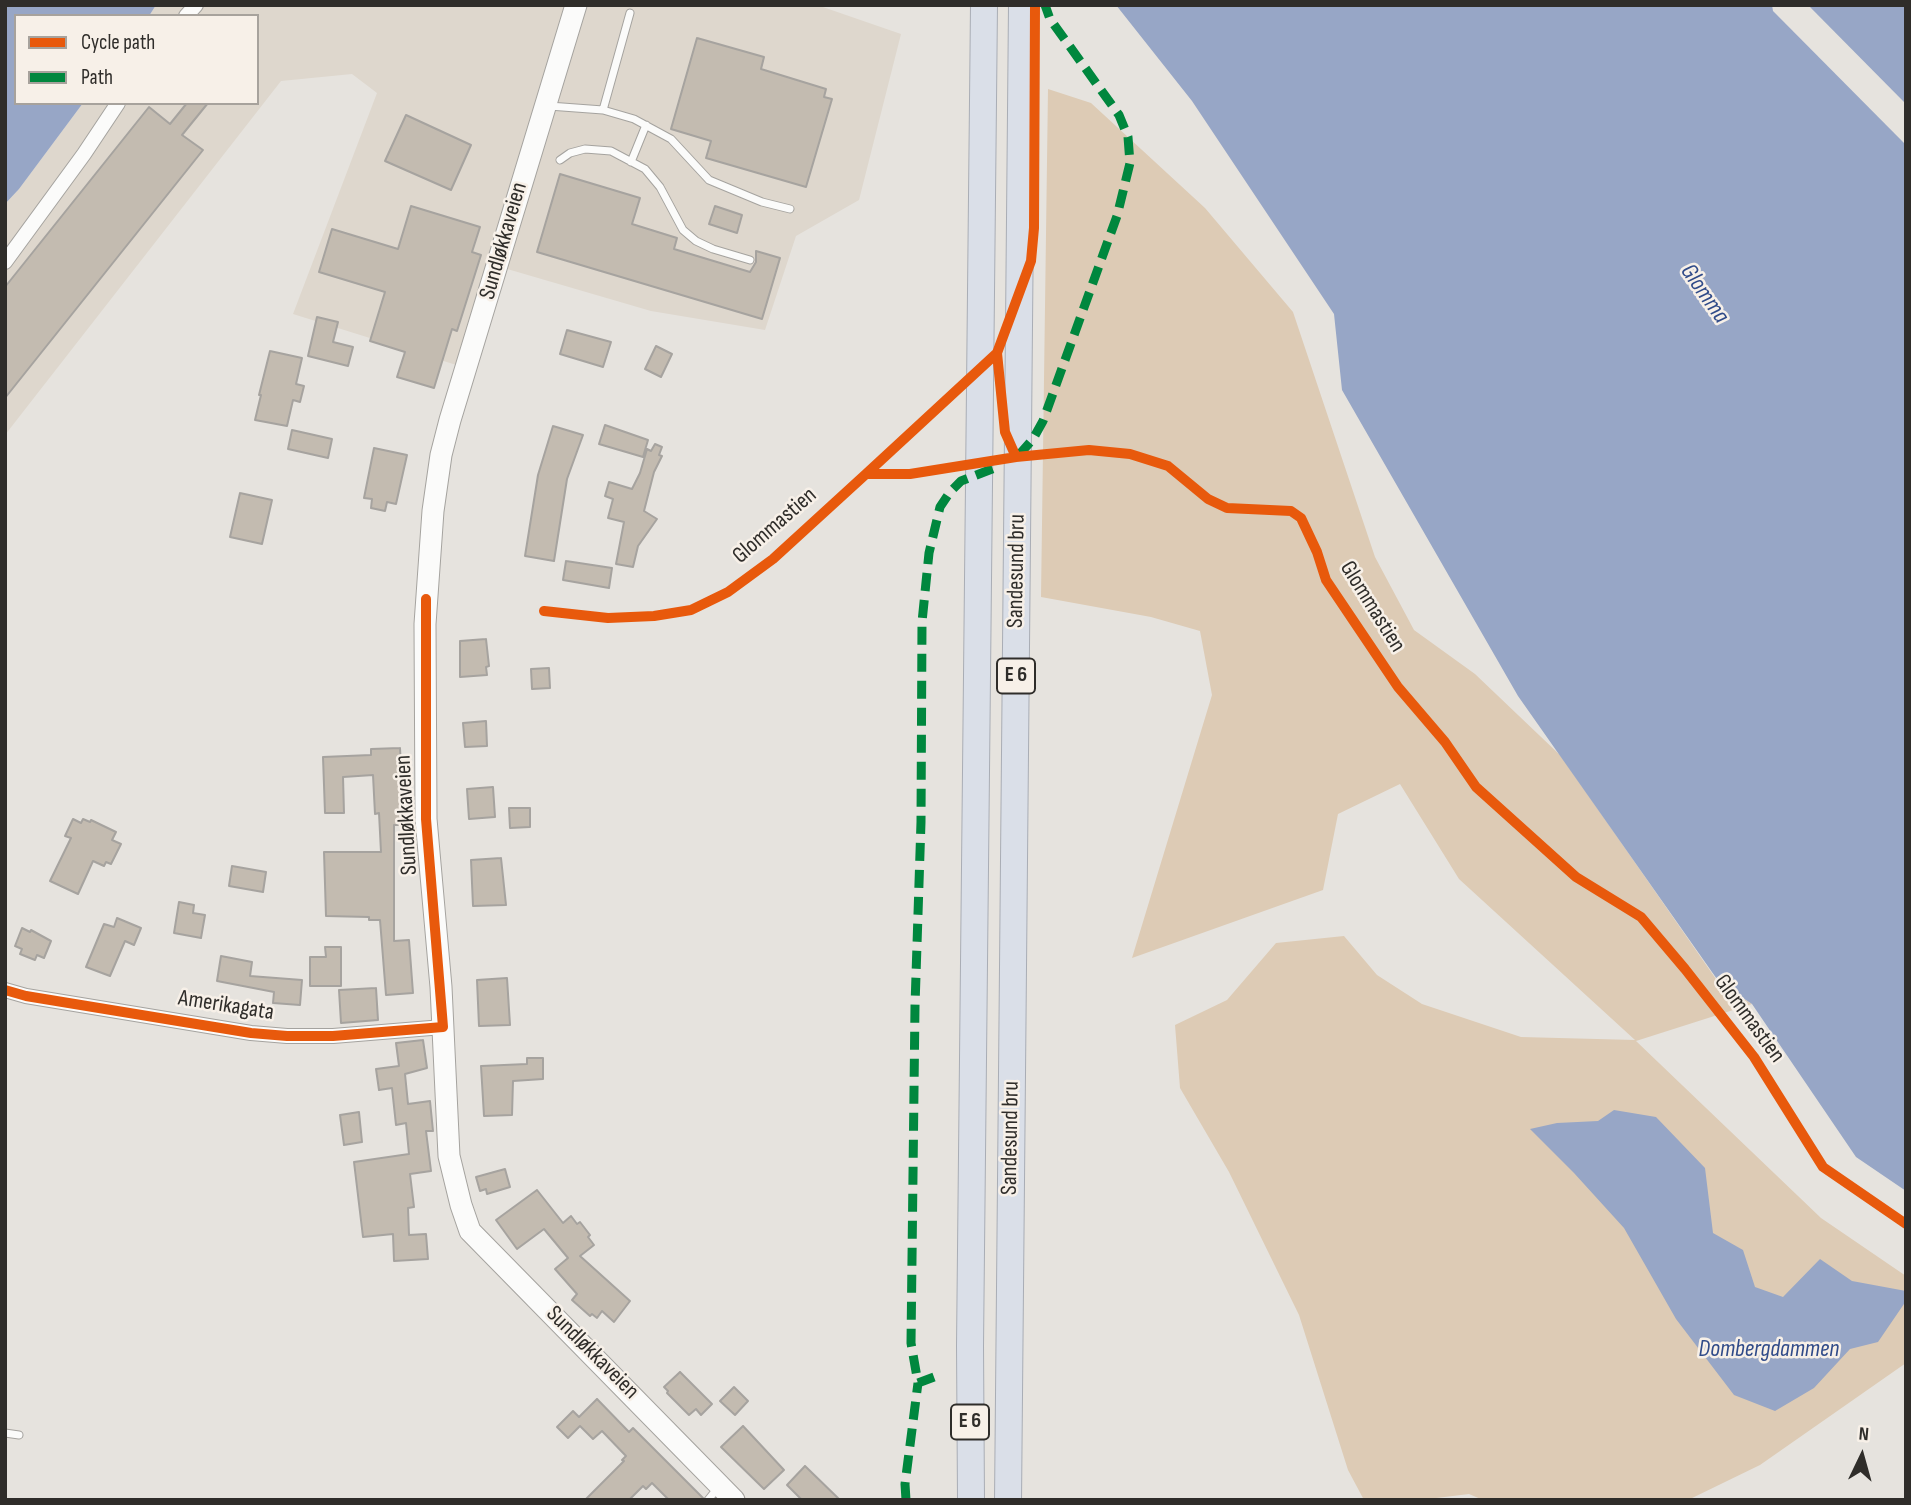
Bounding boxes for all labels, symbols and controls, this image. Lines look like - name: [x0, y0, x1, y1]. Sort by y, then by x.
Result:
- legend: [14, 14, 259, 105]
- text: Cycle path: [81, 30, 155, 55]
- text: Path: [81, 65, 113, 90]
- street label: Sundløkkaveien: [474, 179, 534, 303]
- water label: Glomma: [1673, 259, 1735, 329]
- street label: Glommastien: [727, 482, 823, 570]
- street label: Sandesund bru: [1002, 514, 1032, 628]
- street label: Glommastien: [1333, 556, 1411, 658]
- road number: E 6: [997, 658, 1035, 694]
- street label: Sundløkkaveien: [390, 754, 424, 876]
- street label: Glommastien: [1708, 969, 1790, 1069]
- street label: Amerikagata: [176, 985, 276, 1027]
- street label: Sandesund bru: [996, 1081, 1026, 1195]
- street label: Sundløkkaveien: [540, 1301, 644, 1405]
- water label: Dombergdammen: [1699, 1336, 1839, 1364]
- road number: E 6: [951, 1404, 989, 1440]
- north arrow: [1827, 1421, 1897, 1491]
- text: N: [1858, 1423, 1870, 1446]

